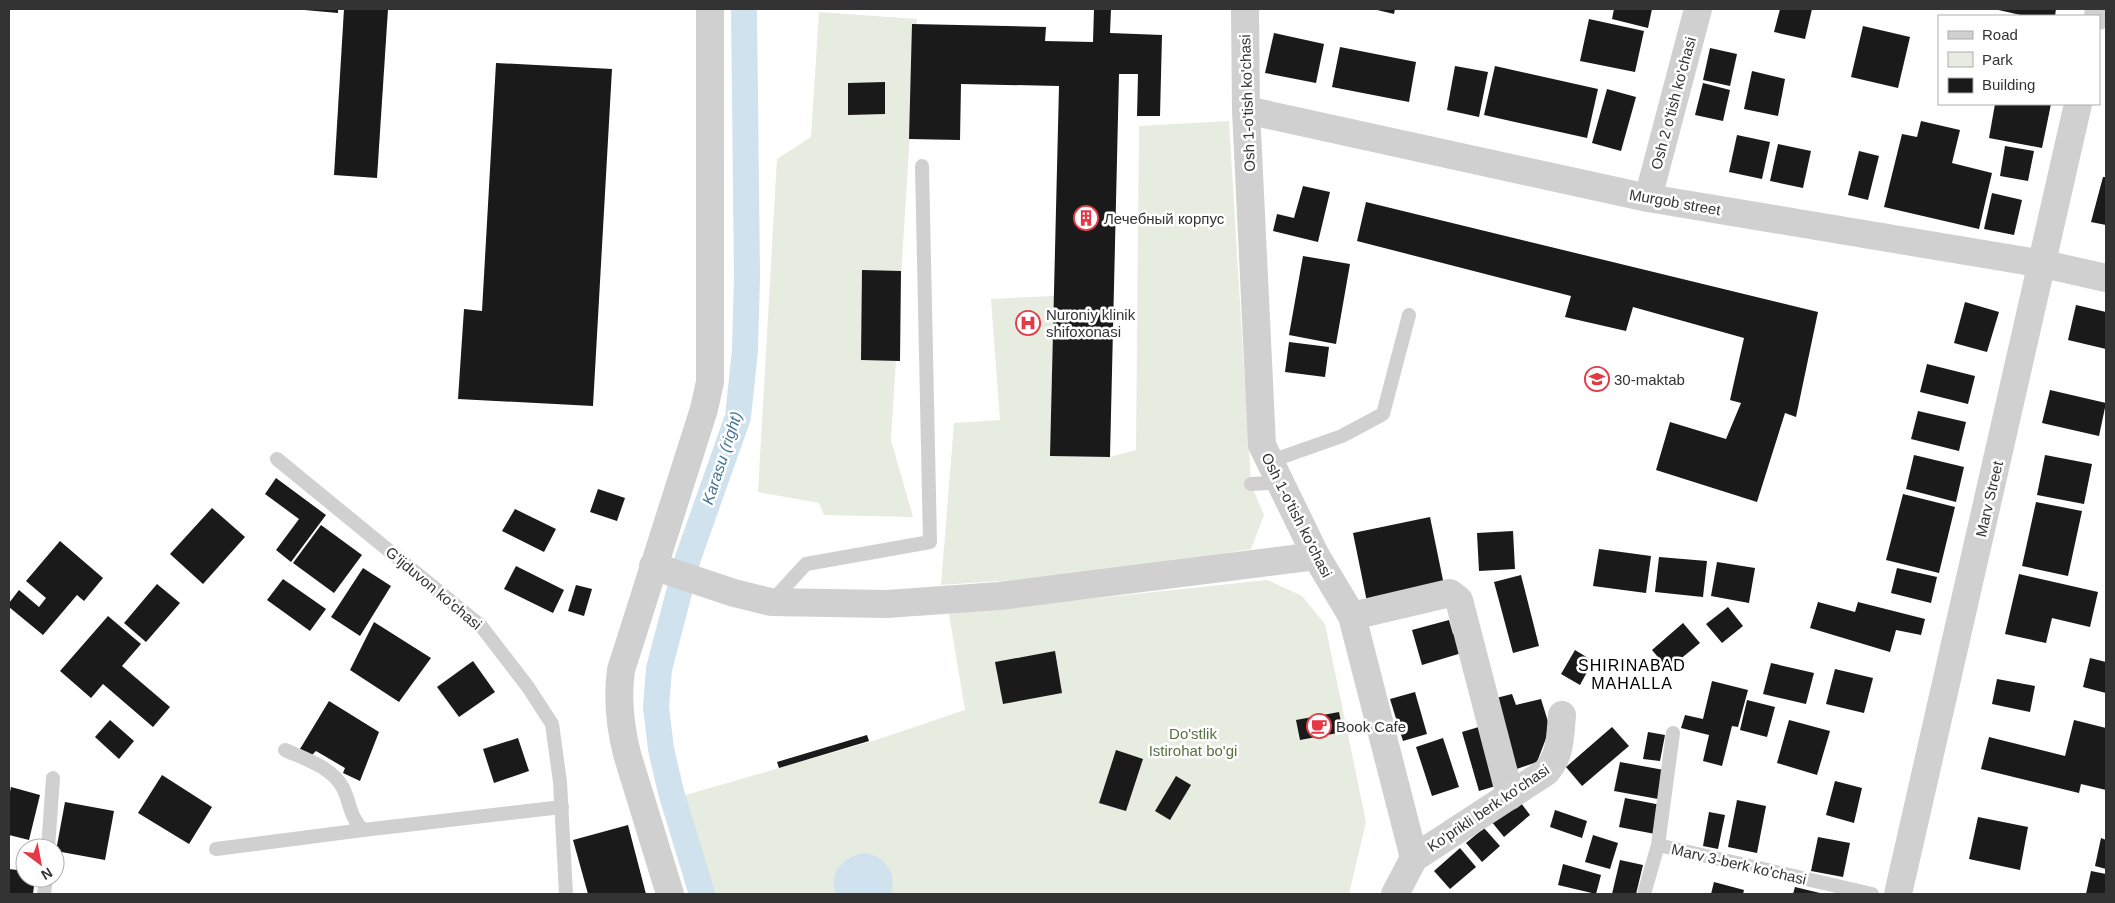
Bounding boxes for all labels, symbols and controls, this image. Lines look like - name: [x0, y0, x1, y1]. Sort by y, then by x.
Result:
- legend: [1938, 15, 2100, 105]
- text: Road: [1982, 26, 2018, 43]
- street label: Osh 1-o'tish ko'chasi: [1236, 34, 1258, 172]
- street label: Osh 2 o'tish ko'chasi: [1647, 35, 1699, 171]
- text: Park: [1982, 51, 2013, 68]
- text: Building: [1982, 76, 2035, 93]
- street label: Murgob street: [1628, 186, 1723, 219]
- building icon: Лечебный корпус: [1073, 205, 1099, 231]
- place label: Лечебный корпус: [1104, 210, 1225, 227]
- place label: Nuroniy klinik shifoxonasi: [1046, 306, 1136, 340]
- hospital icon: Nuroniy klinik shifoxonasi: [1015, 310, 1041, 336]
- school or university icon: 30-maktab: [1584, 366, 1610, 392]
- place label: 30-maktab: [1614, 371, 1685, 388]
- water label: Karasu (right): [699, 409, 745, 507]
- street label: Osh 1-o'tish ko'chasi: [1258, 450, 1336, 580]
- street label: Marv Street: [1972, 459, 2006, 539]
- street label: G'ijduvon ko'chasi: [383, 543, 485, 633]
- district label: SHIRINABAD MAHALLA: [1578, 657, 1686, 692]
- cafe icon: Book Cafe: [1306, 713, 1332, 739]
- place label: Book Cafe: [1336, 718, 1406, 735]
- park label: Do'stlik Istirohat bo'gi: [1149, 725, 1237, 759]
- street label: Ko'prikli berk ko'chasi: [1424, 761, 1552, 855]
- north arrow: [15, 838, 65, 888]
- street label: Marv 3-berk ko'chasi: [1670, 840, 1808, 888]
- text: N: [38, 865, 55, 883]

